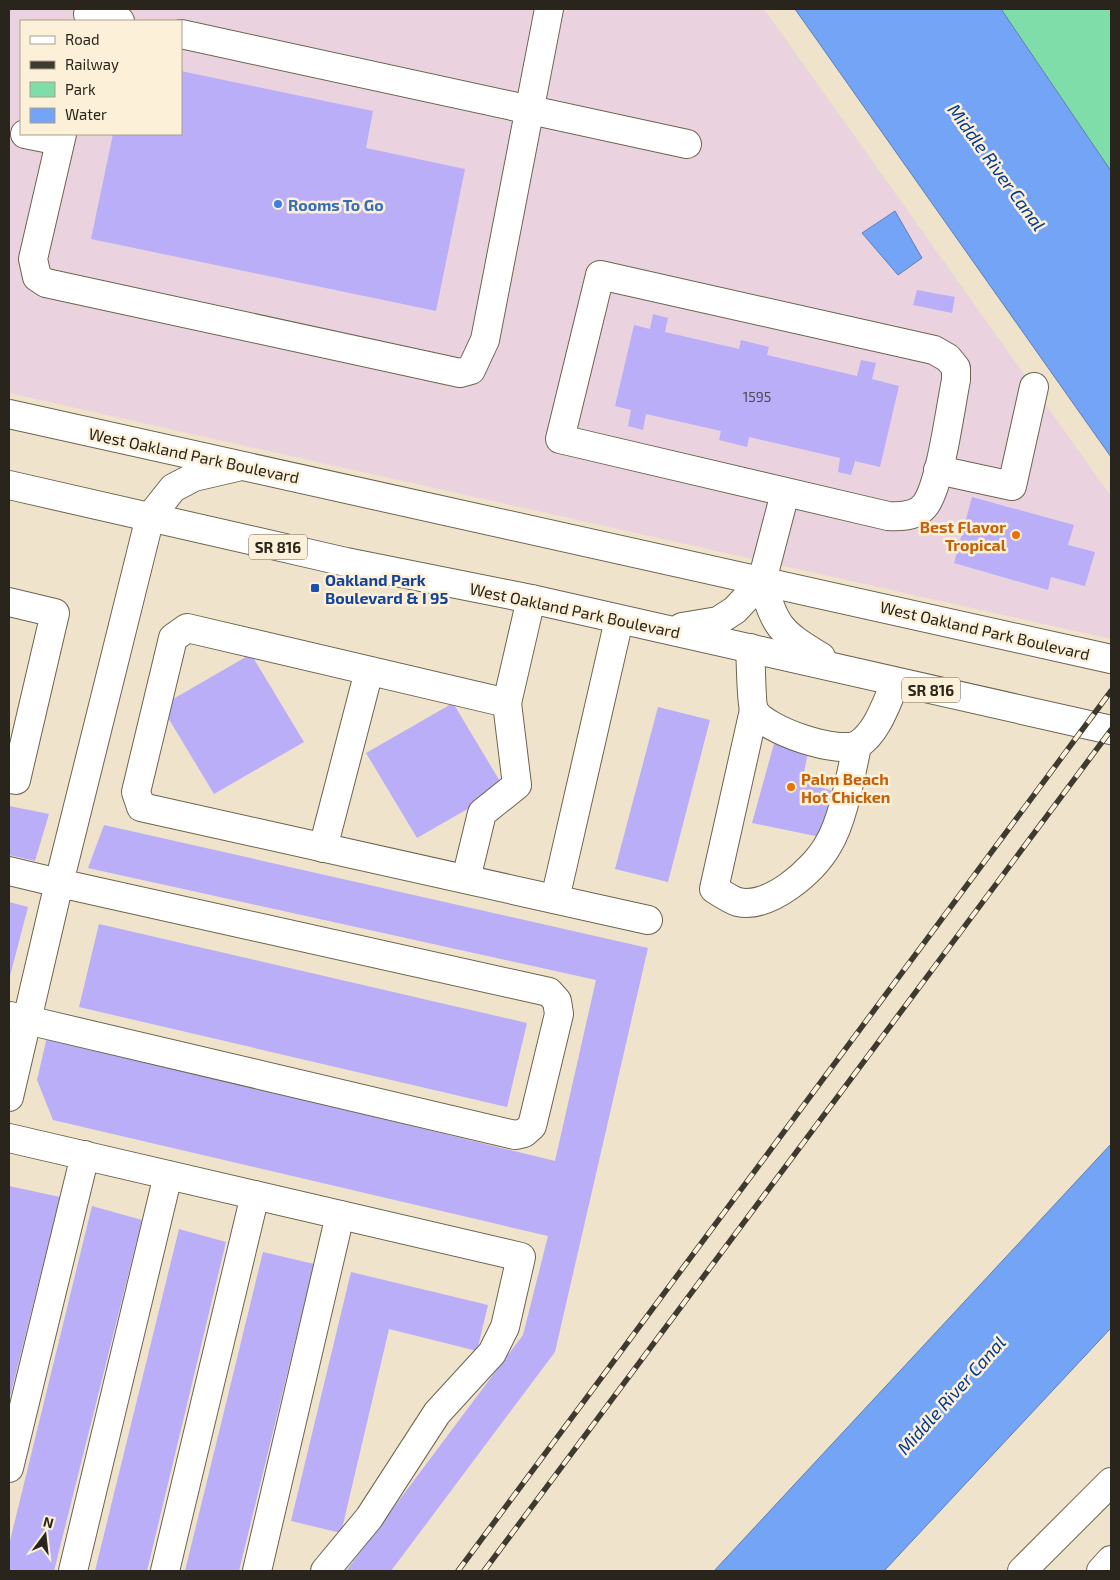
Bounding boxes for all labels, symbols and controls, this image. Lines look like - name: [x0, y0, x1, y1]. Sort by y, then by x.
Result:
- legend: [20, 20, 182, 135]
- text: Road: [65, 30, 100, 48]
- text: Railway: [65, 55, 119, 73]
- text: Park: [65, 80, 96, 98]
- water label: Middle River Canal: [943, 99, 1051, 235]
- text: Water: [65, 105, 107, 123]
- place label: Rooms To Go: [288, 195, 384, 214]
- marker: Rooms To Go: [272, 198, 284, 210]
- house number: 1595: [743, 388, 771, 405]
- street label: West Oakland Park Boulevard: [87, 423, 301, 487]
- place label: Best Flavor Tropical: [920, 517, 1007, 554]
- marker: Best Flavor Tropical: [1010, 529, 1022, 541]
- road number: SR 816: [249, 534, 307, 560]
- place label: Oakland Park Boulevard & I 95: [325, 570, 448, 607]
- street label: West Oakland Park Boulevard: [468, 578, 682, 642]
- marker: Oakland Park Boulevard & I 95: [309, 582, 321, 594]
- street label: West Oakland Park Boulevard: [878, 597, 1092, 663]
- road number: SR 816: [902, 678, 960, 702]
- place label: Palm Beach Hot Chicken: [801, 769, 890, 806]
- marker: Palm Beach Hot Chicken: [785, 781, 797, 793]
- water label: Middle River Canal: [892, 1331, 1010, 1459]
- north arrow: [20, 1510, 70, 1560]
- text: N: [41, 1512, 56, 1531]

